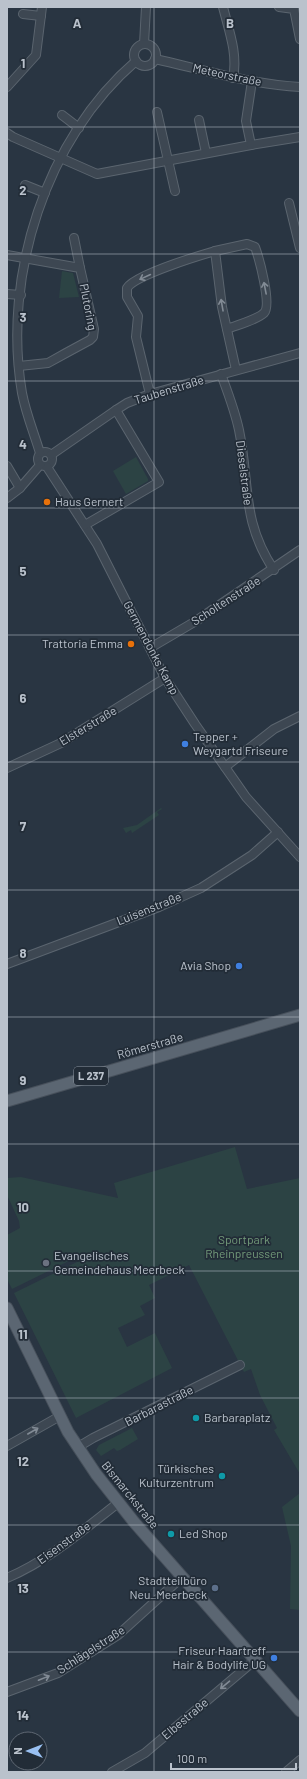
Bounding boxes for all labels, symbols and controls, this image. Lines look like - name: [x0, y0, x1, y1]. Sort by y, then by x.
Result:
- text: A: [73, 15, 82, 31]
- text: B: [226, 15, 234, 31]
- text: 1: [21, 55, 25, 71]
- street label: Meteorstraße: [191, 60, 263, 88]
- text: 2: [19, 182, 27, 198]
- one-way arrow: [139, 274, 151, 281]
- street label: Plutoring: [78, 282, 100, 331]
- one-way arrow: [260, 282, 268, 295]
- one-way arrow: [218, 299, 226, 312]
- text: 3: [19, 309, 27, 325]
- street label: Taubenstraße: [132, 372, 205, 406]
- text: 4: [19, 436, 27, 452]
- street label: Dieselstraße: [234, 440, 256, 506]
- place label: Haus Gernert: [55, 494, 123, 508]
- marker: Haus Gernert: [42, 497, 52, 507]
- text: 5: [19, 563, 27, 579]
- street label: Scholtenstraße: [188, 573, 263, 628]
- street label: Germendonks Kamp: [121, 598, 183, 697]
- place label: Trattoria Emma: [42, 636, 123, 650]
- marker: Trattoria Emma: [126, 639, 136, 649]
- text: 6: [20, 690, 27, 706]
- street label: Elsterstraße: [56, 703, 119, 748]
- place label: Tepper + Weygartd Friseure: [193, 729, 288, 757]
- marker: Tepper + Weygartd Friseure: [180, 739, 190, 749]
- text: 7: [20, 818, 27, 834]
- street label: Luisenstraße: [114, 889, 183, 927]
- text: 8: [19, 945, 27, 961]
- place label: Avia Shop: [180, 958, 231, 972]
- marker: Avia Shop: [234, 961, 244, 971]
- street label: Römerstraße: [115, 1029, 184, 1061]
- road number: L 237: [74, 1067, 108, 1085]
- text: 9: [20, 1072, 27, 1088]
- text: 10: [17, 1199, 29, 1215]
- park label: Sportpark Rheinpreussen: [205, 1232, 283, 1260]
- place label: Evangelisches Gemeindehaus Meerbeck: [54, 1248, 184, 1276]
- marker: Evangelisches Gemeindehaus Meerbeck: [41, 1258, 51, 1268]
- text: 11: [18, 1326, 28, 1342]
- street label: Barbarastraße: [122, 1382, 195, 1428]
- place label: Barbaraplatz: [204, 1410, 270, 1424]
- marker: Barbaraplatz: [191, 1413, 201, 1423]
- one-way arrow: [27, 1426, 39, 1434]
- text: 12: [17, 1453, 29, 1469]
- street label: Bismarckstraße: [99, 1458, 162, 1531]
- place label: Türkisches Kulturzentrum: [139, 1461, 214, 1489]
- marker: Türkisches Kulturzentrum: [217, 1471, 227, 1481]
- street label: Eisenstraße: [34, 1518, 93, 1566]
- place label: Led Shop: [179, 1526, 228, 1540]
- marker: Led Shop: [166, 1529, 176, 1539]
- place label: Stadtteilbüro Neu_Meerbeck: [129, 1573, 207, 1601]
- text: 13: [17, 1580, 29, 1596]
- marker: Stadtteilbüro Neu_Meerbeck: [210, 1583, 220, 1593]
- street label: Schlägelstraße: [54, 1622, 127, 1676]
- place label: Friseur Haartreff Hair & Bodylife UG: [172, 1643, 266, 1671]
- marker: Friseur Haartreff Hair & Bodylife UG: [269, 1653, 279, 1663]
- one-way arrow: [37, 1674, 49, 1682]
- one-way arrow: [220, 1681, 231, 1690]
- street label: Elbestraße: [158, 1695, 210, 1742]
- text: 14: [17, 1707, 29, 1723]
- north arrow: [8, 1731, 48, 1771]
- scale bar: [171, 1745, 296, 1771]
- text: N: [11, 1747, 24, 1755]
- text: 100 m: [177, 1751, 207, 1765]

